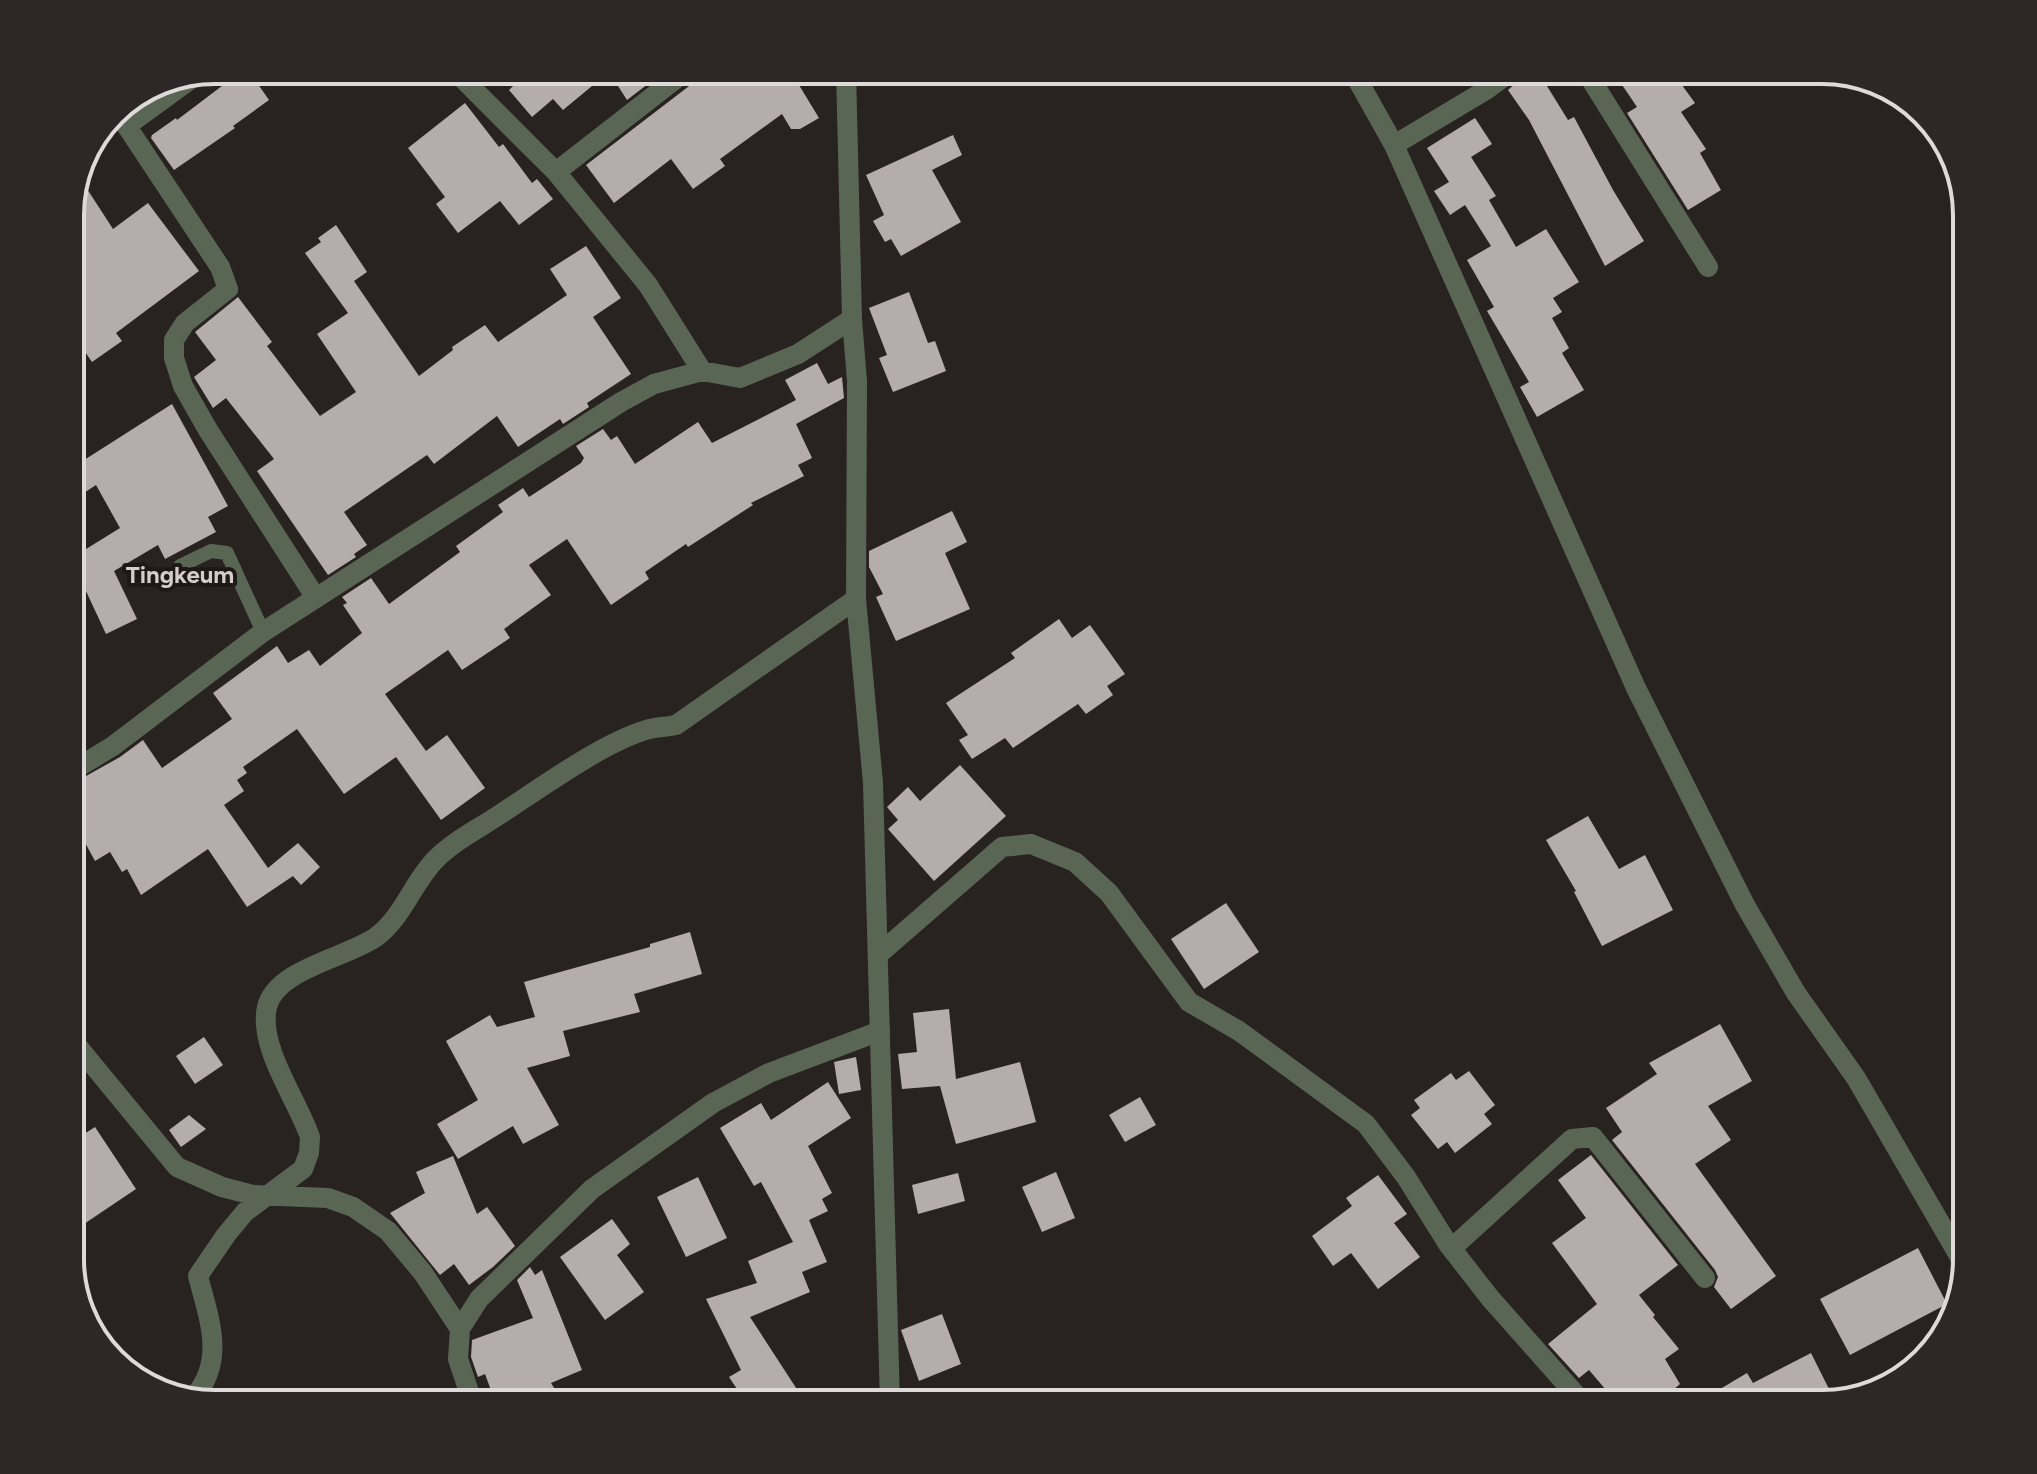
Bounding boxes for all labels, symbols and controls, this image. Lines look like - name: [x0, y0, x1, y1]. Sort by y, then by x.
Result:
- district label: Tingkeum: [126, 560, 234, 589]

